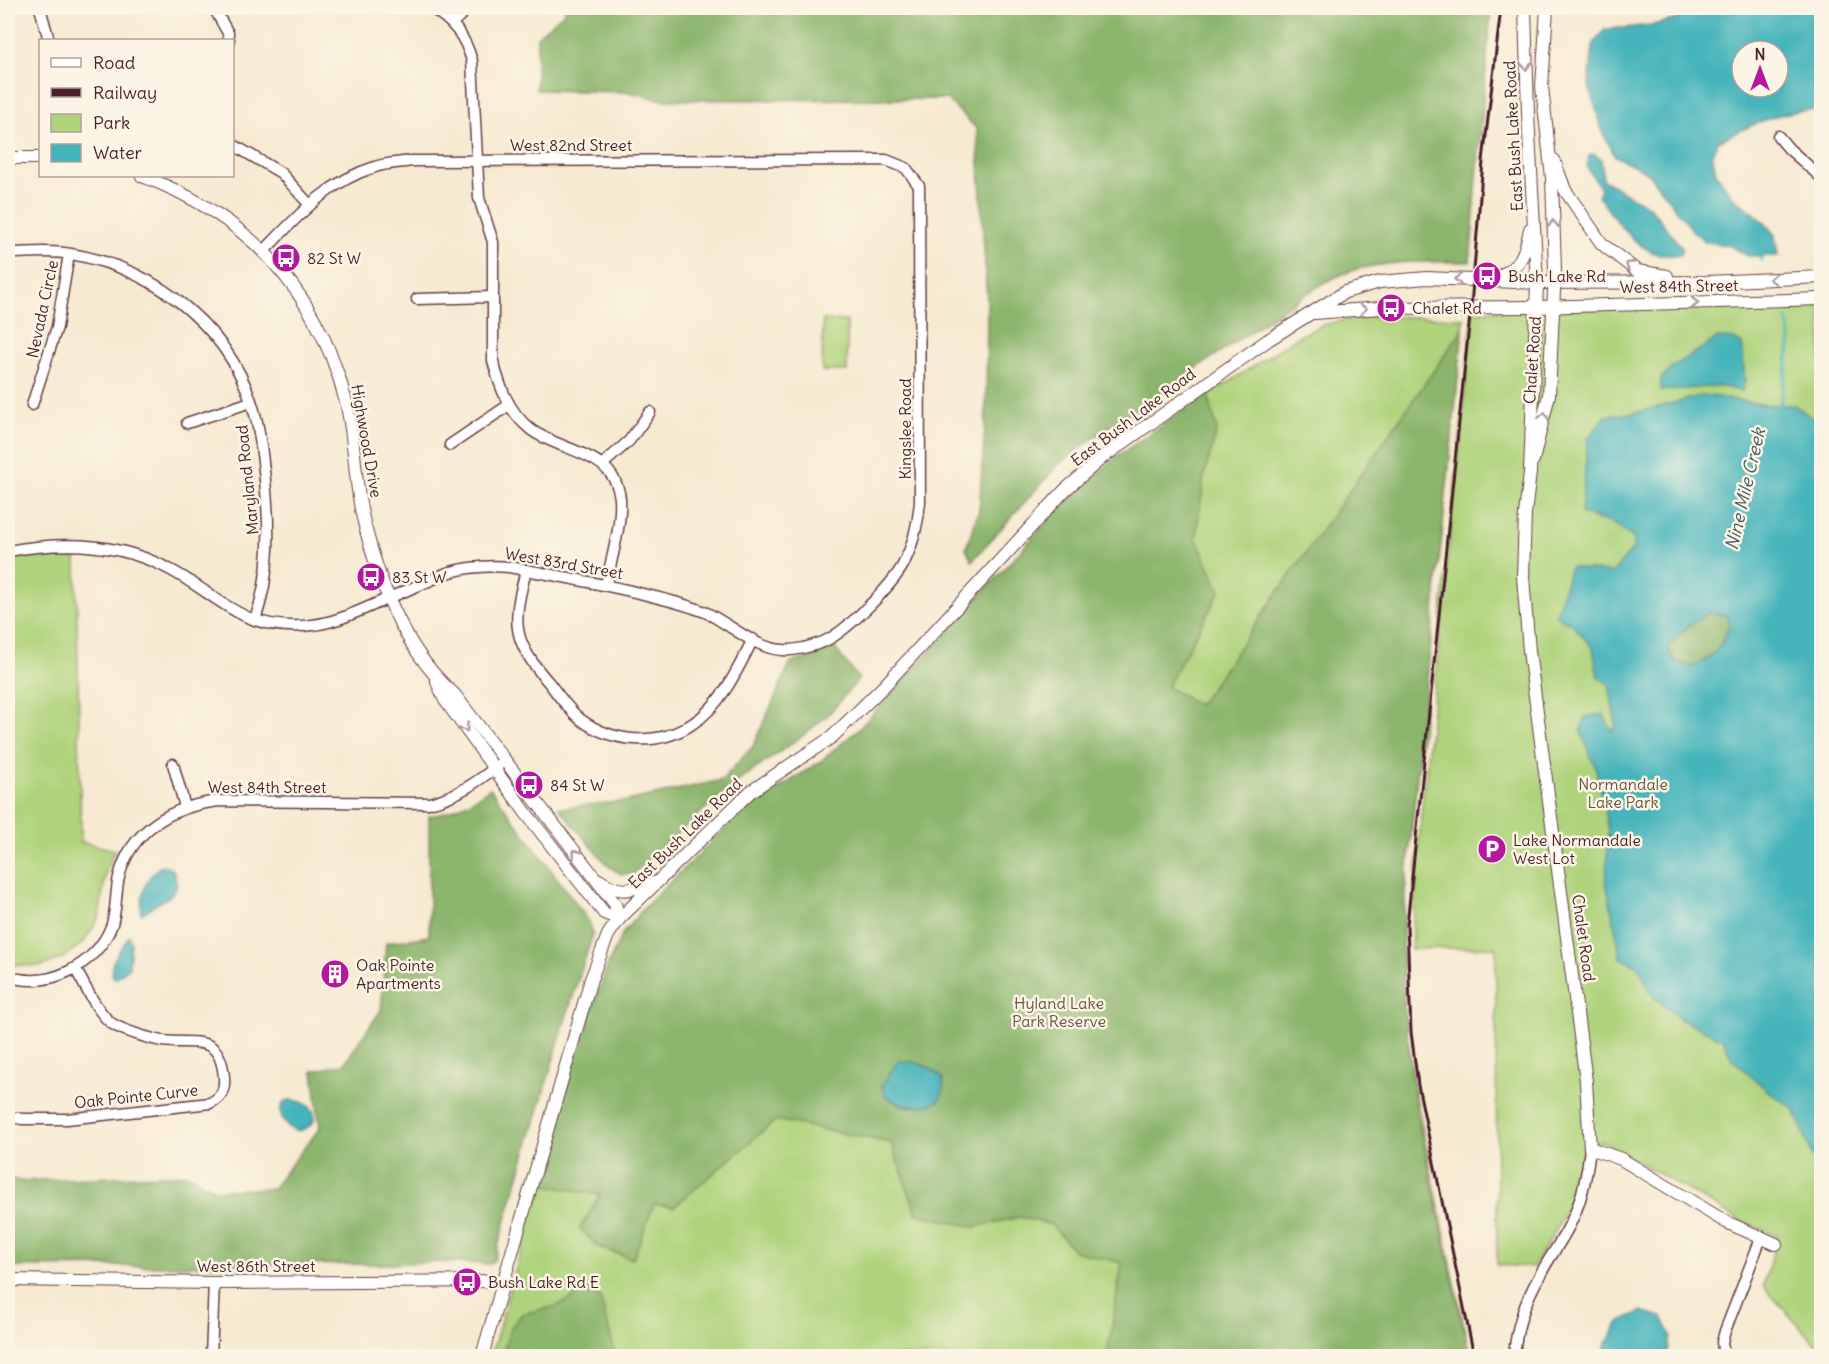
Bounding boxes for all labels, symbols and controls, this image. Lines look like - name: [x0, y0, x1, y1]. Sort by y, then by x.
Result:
- legend: [39, 39, 234, 177]
- north arrow: [1730, 39, 1790, 99]
- text: N: [1754, 44, 1766, 64]
- text: Road: [93, 51, 136, 74]
- street label: East Bush Lake Road: [1499, 60, 1527, 212]
- one-way arrow: [1519, 61, 1532, 70]
- text: Railway: [93, 81, 157, 104]
- text: Park: [93, 111, 130, 134]
- street label: West 82nd Street: [510, 135, 633, 155]
- text: Water: [93, 141, 143, 164]
- one-way arrow: [1547, 220, 1560, 229]
- bus stop icon: 82 St W: [270, 242, 302, 274]
- place label: 82 St W: [307, 248, 362, 268]
- street label: Nevada Circle: [22, 258, 62, 360]
- bus stop icon: Bush Lake Rd: [1471, 260, 1503, 292]
- one-way arrow: [1625, 262, 1636, 273]
- place label: Bush Lake Rd: [1508, 266, 1606, 286]
- one-way arrow: [1453, 273, 1462, 286]
- one-way arrow: [1768, 273, 1777, 286]
- street label: West 84th Street: [1619, 275, 1739, 297]
- bus stop icon: Chalet Rd: [1375, 292, 1407, 324]
- one-way arrow: [1691, 296, 1700, 309]
- place label: Chalet Rd: [1412, 298, 1482, 318]
- one-way arrow: [1358, 303, 1368, 316]
- street label: Chalet Road: [1519, 315, 1545, 405]
- street label: East Bush Lake Road: [1067, 364, 1199, 470]
- street label: Kingslee Road: [895, 378, 915, 480]
- street label: Highwood Drive: [347, 383, 387, 499]
- one-way arrow: [1537, 412, 1550, 422]
- street label: Maryland Road: [231, 424, 263, 536]
- water label: Nine Mile Creek: [1720, 424, 1771, 552]
- street label: West 83rd Street: [503, 543, 625, 583]
- bus stop icon: 83 St W: [355, 561, 387, 593]
- place label: 83 St W: [392, 567, 447, 587]
- one-way arrow: [458, 721, 469, 732]
- bus stop icon: 84 St W: [513, 769, 545, 801]
- street label: East Bush Lake Road: [624, 773, 746, 893]
- park label: Normandale Lake Park: [1578, 774, 1668, 812]
- place label: 84 St W: [550, 775, 605, 795]
- street label: West 84th Street: [208, 777, 327, 797]
- place label: Lake Normandale West Lot: [1513, 830, 1641, 868]
- parking icon: Lake Normandale West Lot: [1476, 833, 1508, 865]
- one-way arrow: [572, 849, 583, 860]
- street label: Chalet Road: [1568, 893, 1600, 983]
- place label: Oak Pointe Apartments: [356, 955, 441, 993]
- building icon: Oak Pointe Apartments: [319, 958, 351, 990]
- park label: Hyland Lake Park Reserve: [1012, 993, 1106, 1031]
- street label: Oak Pointe Curve: [73, 1080, 199, 1112]
- street label: West 86th Street: [197, 1256, 316, 1276]
- bus stop icon: Bush Lake Rd E: [451, 1266, 483, 1298]
- place label: Bush Lake Rd E: [488, 1272, 599, 1292]

